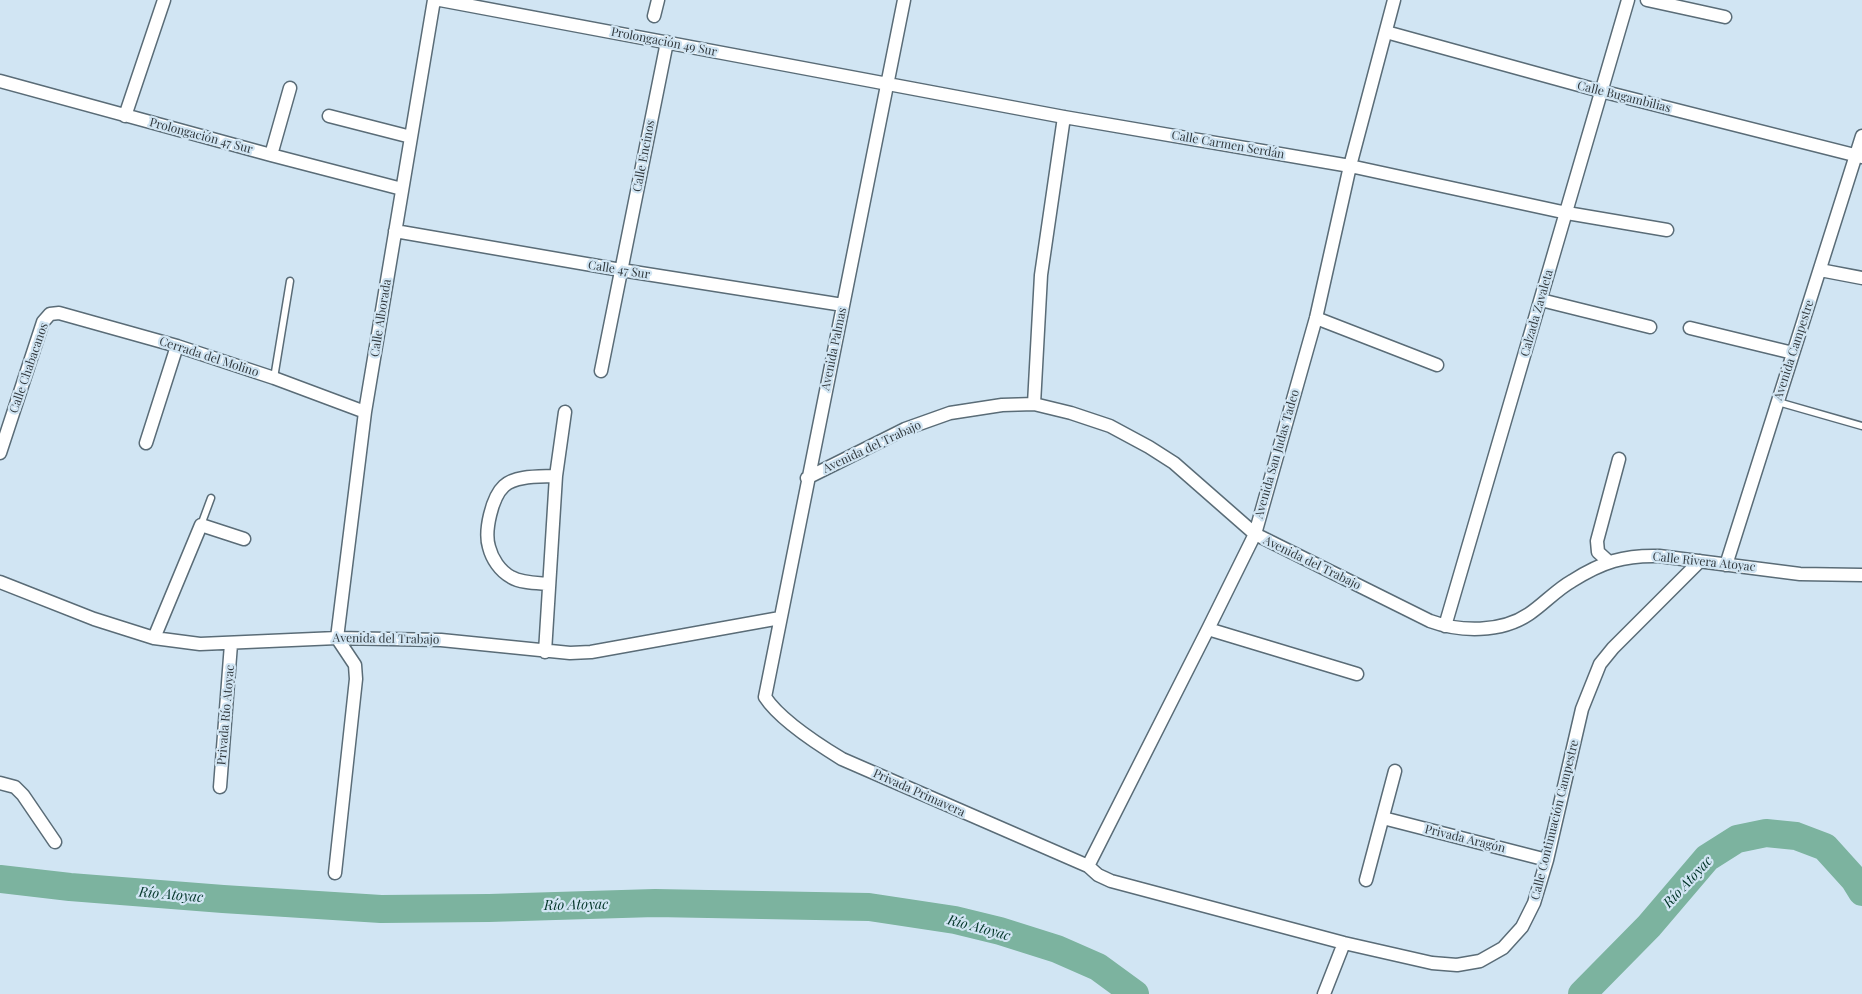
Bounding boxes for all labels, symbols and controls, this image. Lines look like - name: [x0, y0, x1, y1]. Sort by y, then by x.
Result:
- street label: Prolongación 49 Sur: [610, 25, 718, 59]
- street label: Calle Bugambilias: [1576, 78, 1672, 116]
- street label: Prolongación 47 Sur: [148, 115, 254, 157]
- street label: Calle Encinos: [630, 119, 658, 193]
- street label: Calle Carmen Serdán: [1170, 128, 1286, 162]
- street label: Calle 47 Sur: [587, 258, 651, 282]
- street label: Calzada Zavaleta: [1518, 268, 1556, 358]
- street label: Calle Alborada: [368, 278, 394, 358]
- street label: Avenida Campestre: [1771, 298, 1817, 402]
- street label: Avenida Palmas: [818, 306, 850, 392]
- street label: Calle Chabacanos: [7, 321, 51, 415]
- street label: Cerrada del Molino: [157, 334, 261, 380]
- street label: Avenida San Judas Tadeo: [1252, 388, 1302, 520]
- street label: Avenida del Trabajo: [821, 418, 923, 476]
- street label: Avenida del Trabajo: [1261, 533, 1363, 593]
- street label: Calle Rivera Atoyac: [1652, 549, 1756, 575]
- street label: Avenida del Trabajo: [333, 631, 439, 647]
- street label: Privada Río Atoyac: [214, 664, 238, 766]
- street label: Calle Continuación Campestre: [1528, 738, 1582, 902]
- street label: Privada Primavera: [871, 766, 967, 820]
- street label: Privada Aragón: [1423, 822, 1507, 856]
- water label: Río Atoyac: [1660, 853, 1716, 911]
- water label: Río Atoyac: [138, 884, 204, 906]
- water label: Río Atoyac: [544, 896, 608, 914]
- water label: Río Atoyac: [946, 912, 1012, 944]

